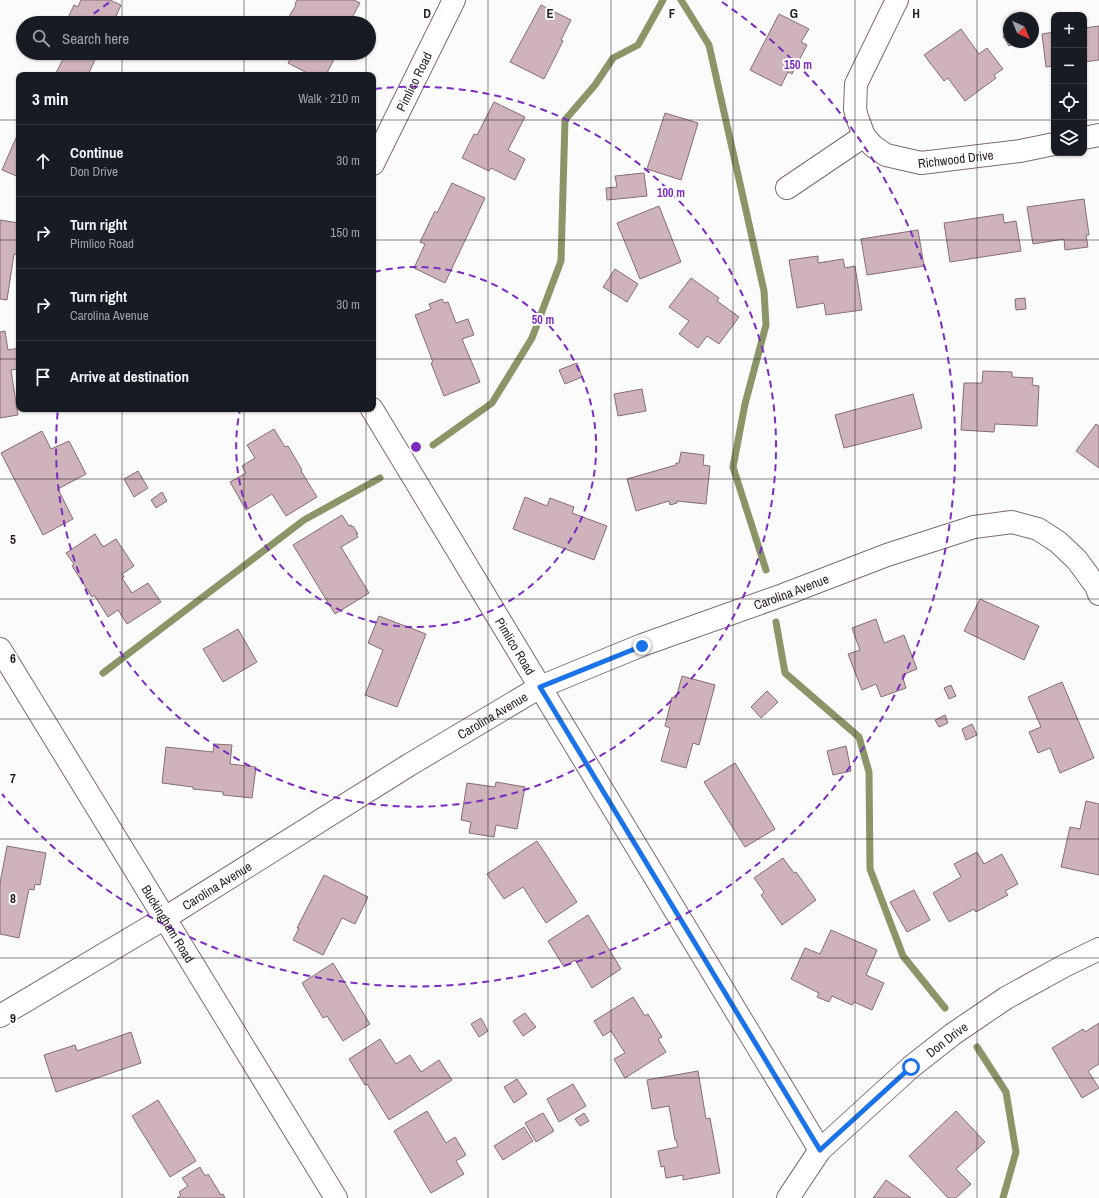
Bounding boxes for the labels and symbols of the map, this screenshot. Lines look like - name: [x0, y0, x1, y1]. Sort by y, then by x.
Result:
- text: D: [423, 5, 431, 22]
- text: E: [546, 5, 554, 22]
- text: F: [669, 5, 676, 22]
- text: G: [790, 5, 798, 22]
- text: H: [912, 5, 920, 22]
- north arrow: [1003, 12, 1039, 48]
- street label: Pimlico Road: [392, 49, 436, 114]
- text: 150 m: [784, 57, 812, 73]
- street label: Richwood Drive: [917, 146, 994, 172]
- text: 100 m: [657, 185, 685, 201]
- text: 50 m: [532, 312, 554, 328]
- centre of rings: [409, 440, 423, 454]
- text: 5: [10, 531, 16, 548]
- street label: Carolina Avenue: [751, 570, 831, 613]
- street label: Pimlico Road: [491, 614, 539, 678]
- route end: [633, 637, 651, 655]
- text: 6: [10, 650, 16, 667]
- street label: Carolina Avenue: [454, 688, 531, 743]
- text: 7: [10, 770, 16, 787]
- street label: Carolina Avenue: [179, 857, 255, 914]
- street label: Buckingham Road: [138, 882, 198, 966]
- text: 8: [10, 890, 16, 907]
- text: 9: [10, 1010, 16, 1027]
- street label: Don Drive: [922, 1018, 971, 1061]
- route start: [902, 1058, 920, 1076]

